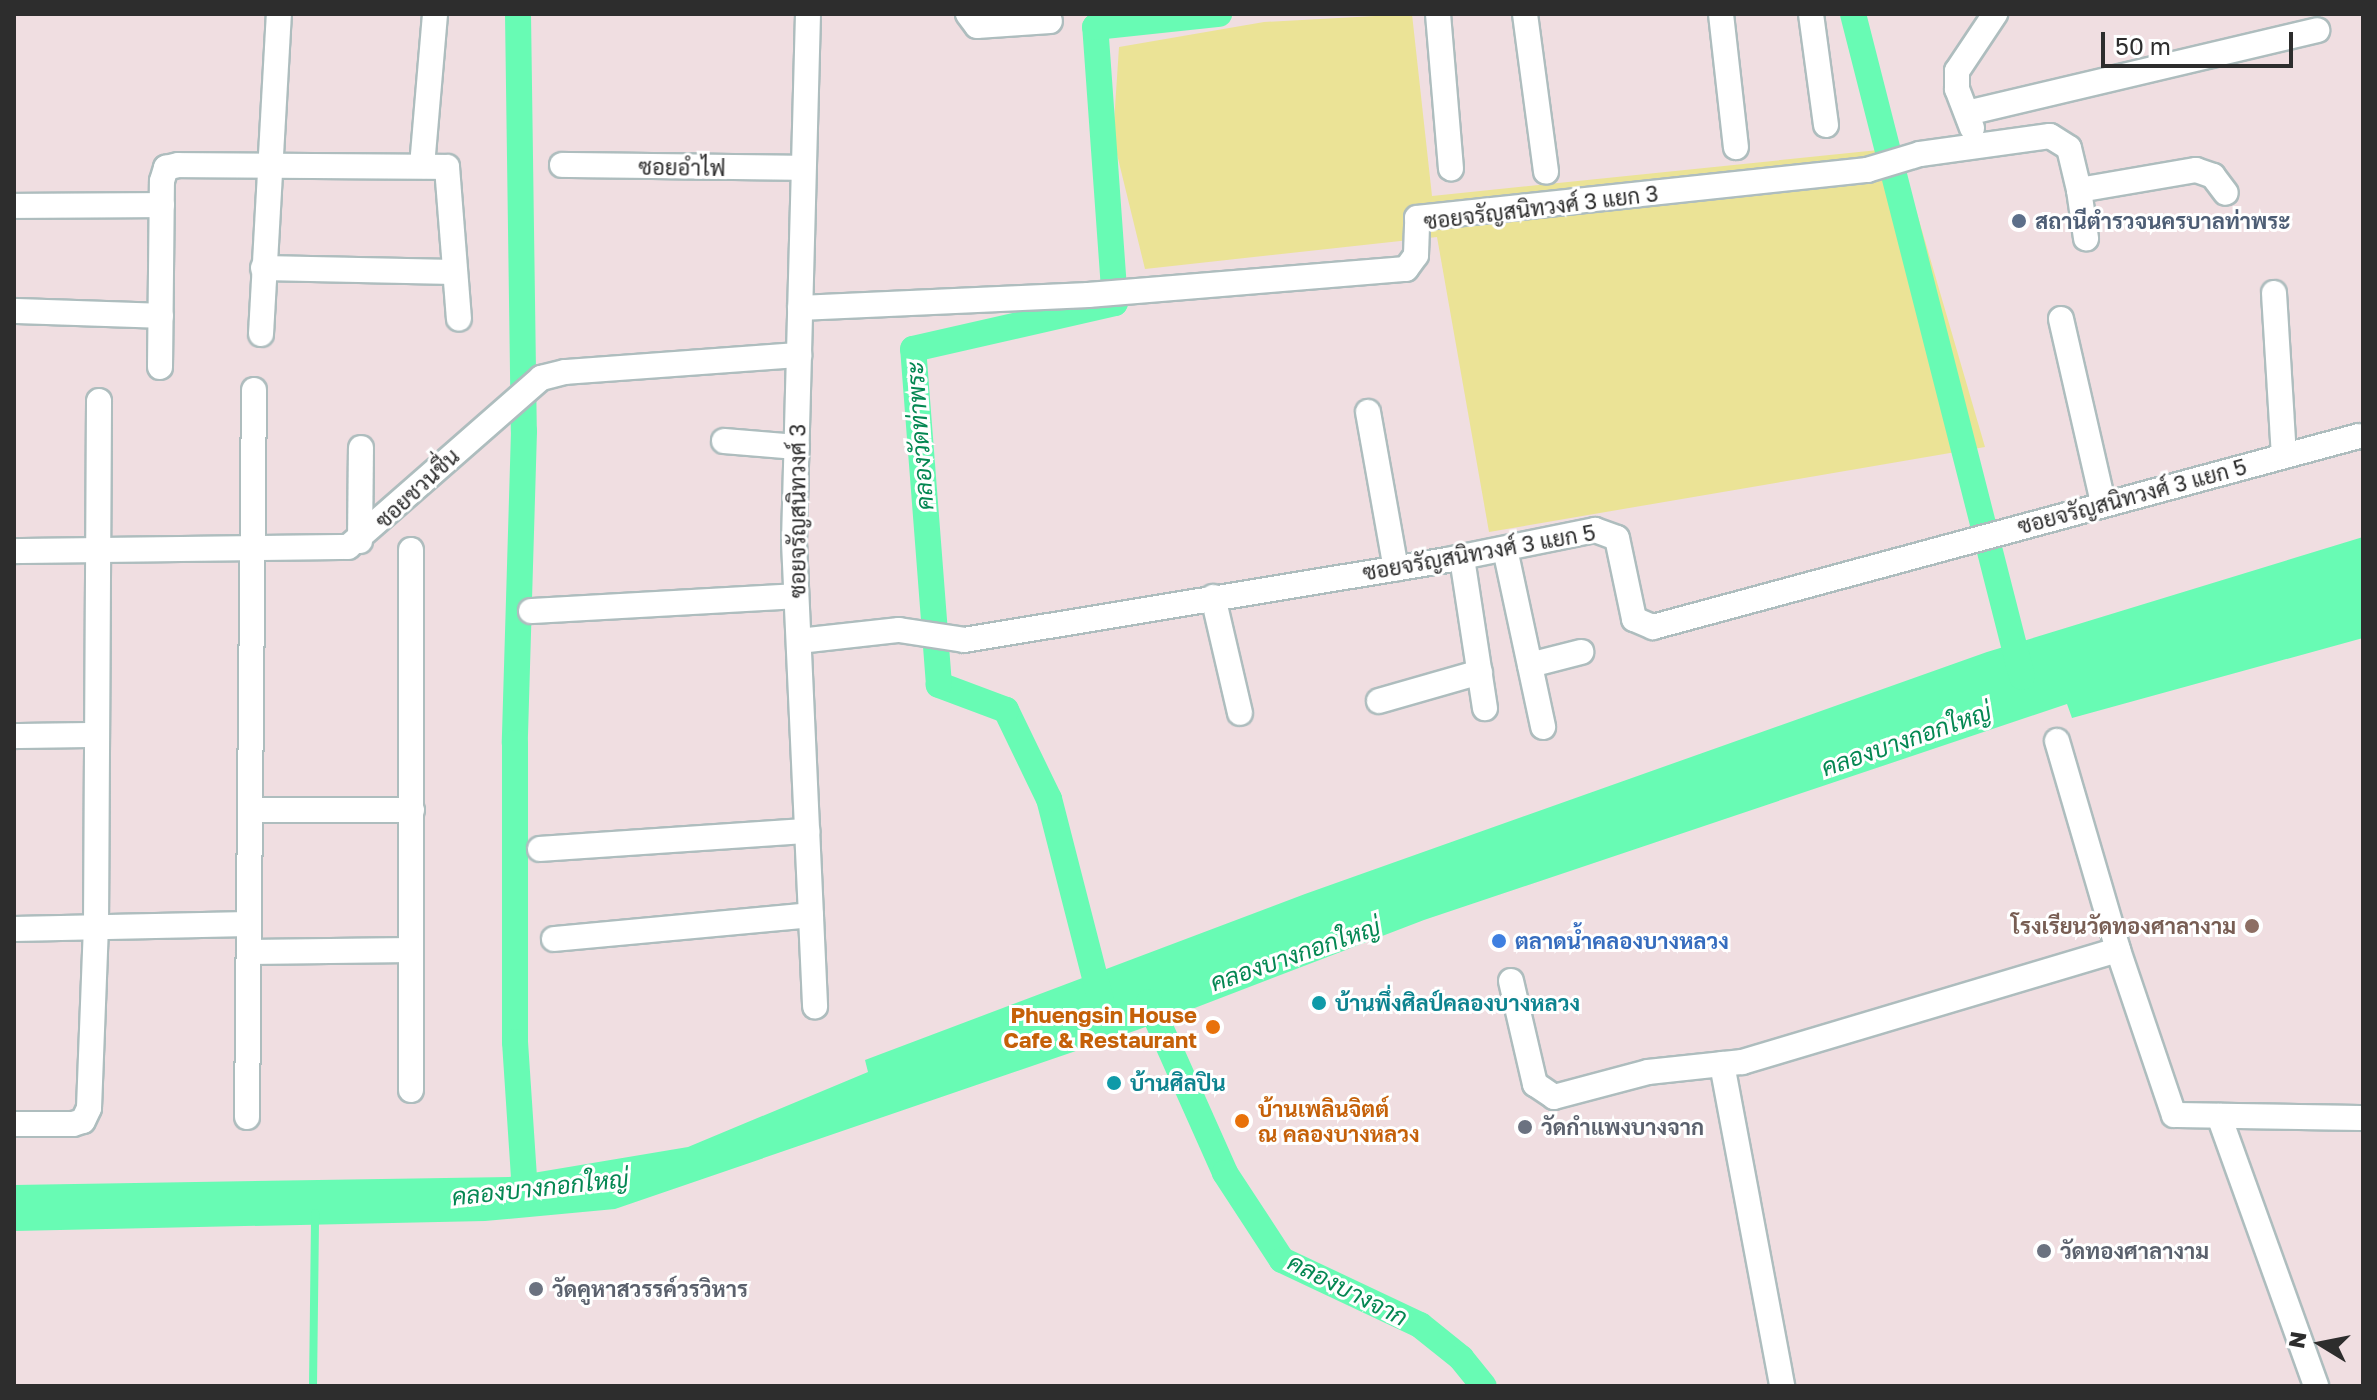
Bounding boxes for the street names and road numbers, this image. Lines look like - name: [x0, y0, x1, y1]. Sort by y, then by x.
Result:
- street label: ซอยอำไฟ: [638, 153, 726, 181]
- street label: ซอยจรัญสนิทวงศ์ 3 แยก 3: [1422, 180, 1660, 234]
- street label: ซอยจรัญสนิทวงศ์ 3: [784, 424, 810, 598]
- street label: ซอยชวนชื่น: [370, 443, 464, 533]
- street label: ซอยจรัญสนิทวงศ์ 3 แยก 5: [2015, 453, 2249, 539]
- street label: ซอยจรัญสนิทวงศ์ 3 แยก 5: [1360, 519, 1598, 585]

